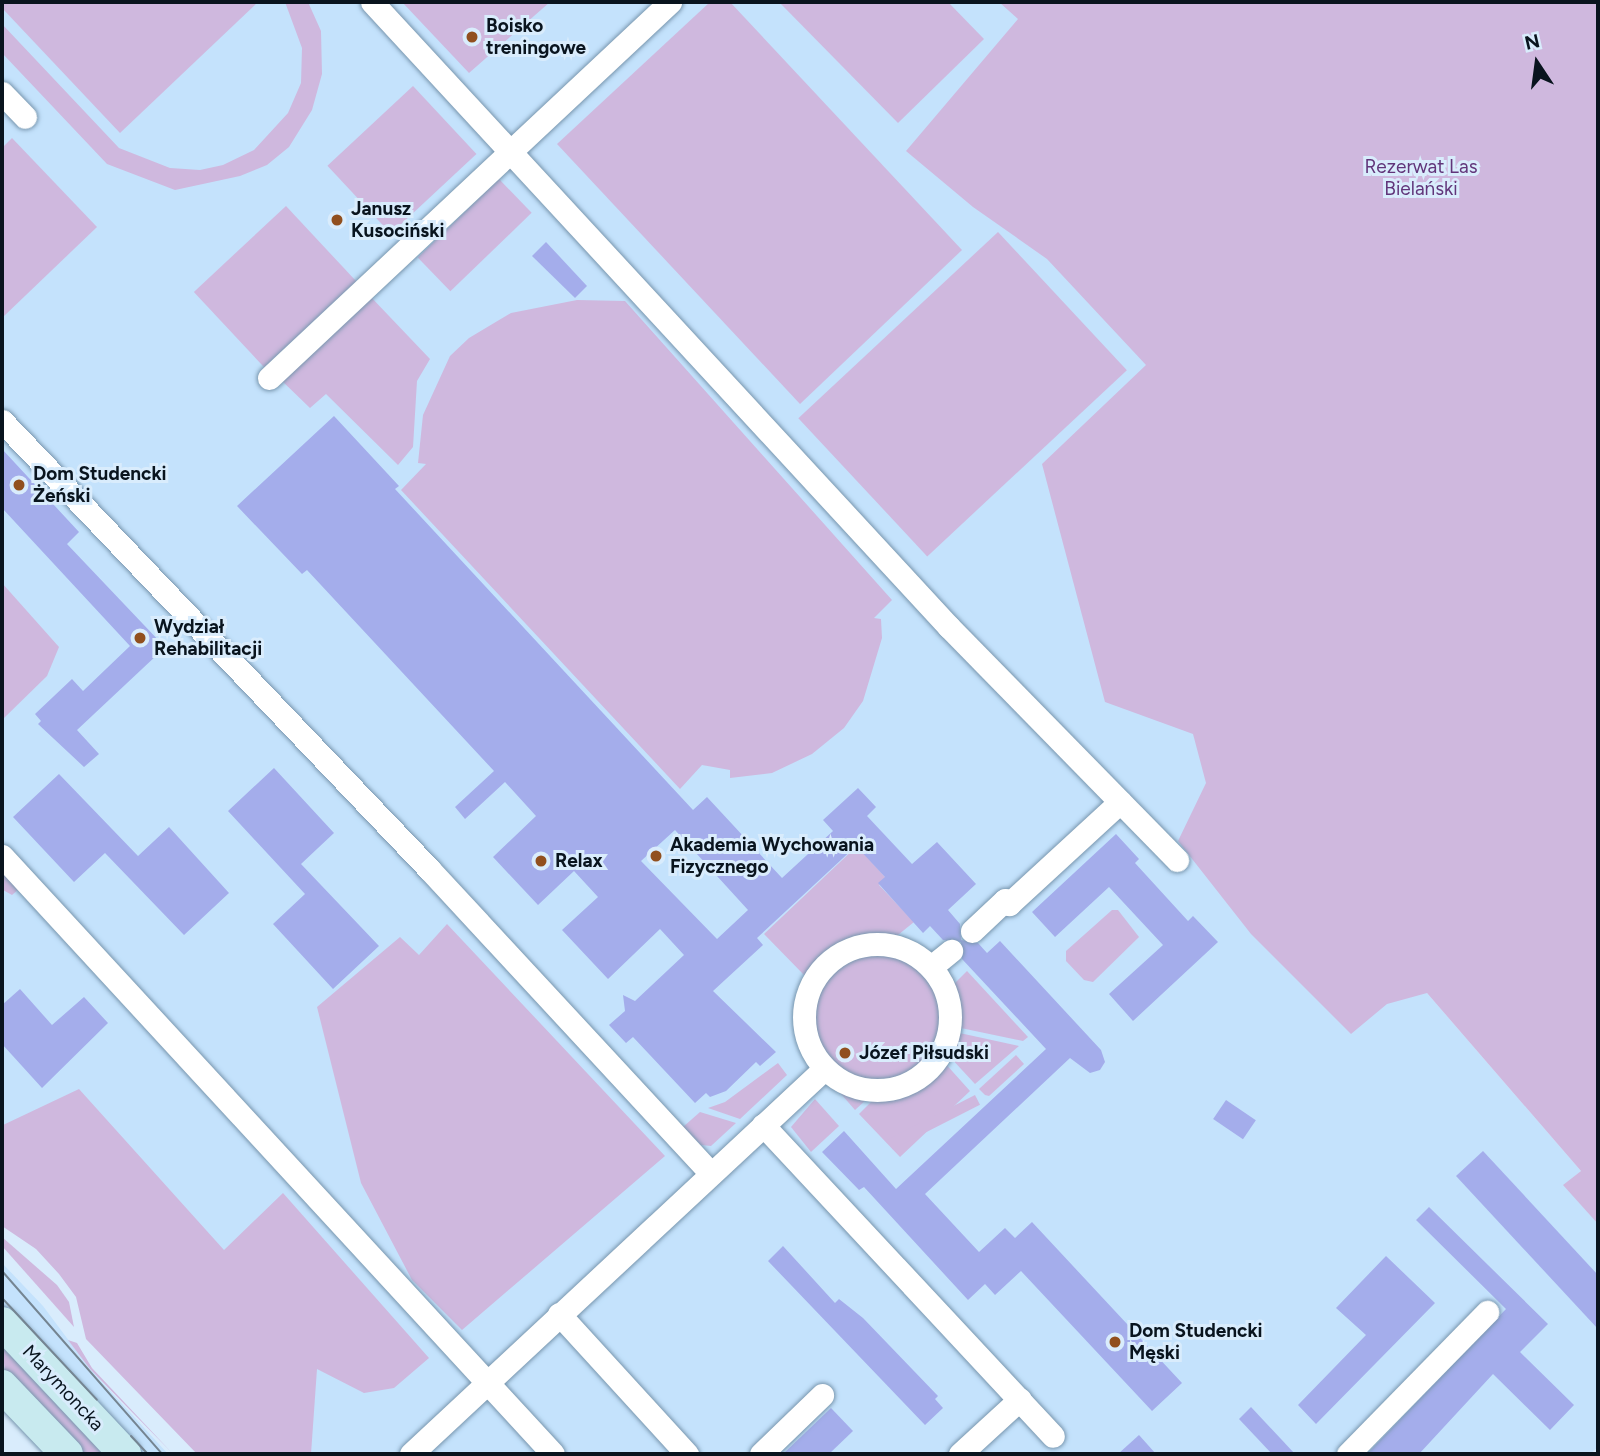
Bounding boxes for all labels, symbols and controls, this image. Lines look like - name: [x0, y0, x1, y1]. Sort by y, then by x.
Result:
- place label: Boisko treningowe: [486, 15, 586, 59]
- north arrow: [1502, 28, 1572, 98]
- marker: Boisko treningowe: [464, 29, 480, 45]
- text: N: [1522, 29, 1542, 55]
- park label: Rezerwat Las Bielański: [1364, 156, 1478, 200]
- place label: Janusz Kusociński: [351, 198, 444, 242]
- marker: Janusz Kusociński: [329, 212, 345, 228]
- place label: Dom Studencki Żeński: [33, 463, 167, 507]
- marker: Dom Studencki Żeński: [11, 477, 27, 493]
- place label: Wydział Rehabilitacji: [154, 616, 262, 660]
- marker: Wydział Rehabilitacji: [132, 630, 148, 646]
- place label: Akademia Wychowania Fizycznego: [670, 834, 874, 878]
- marker: Akademia Wychowania Fizycznego: [648, 848, 664, 864]
- place label: Relax: [555, 850, 603, 872]
- marker: Relax: [533, 853, 549, 869]
- place label: Józef Piłsudski: [859, 1042, 989, 1064]
- marker: Józef Piłsudski: [837, 1045, 853, 1061]
- place label: Dom Studencki Męski: [1129, 1320, 1263, 1364]
- marker: Dom Studencki Męski: [1107, 1334, 1123, 1350]
- street label: Marymoncka: [18, 1340, 108, 1436]

